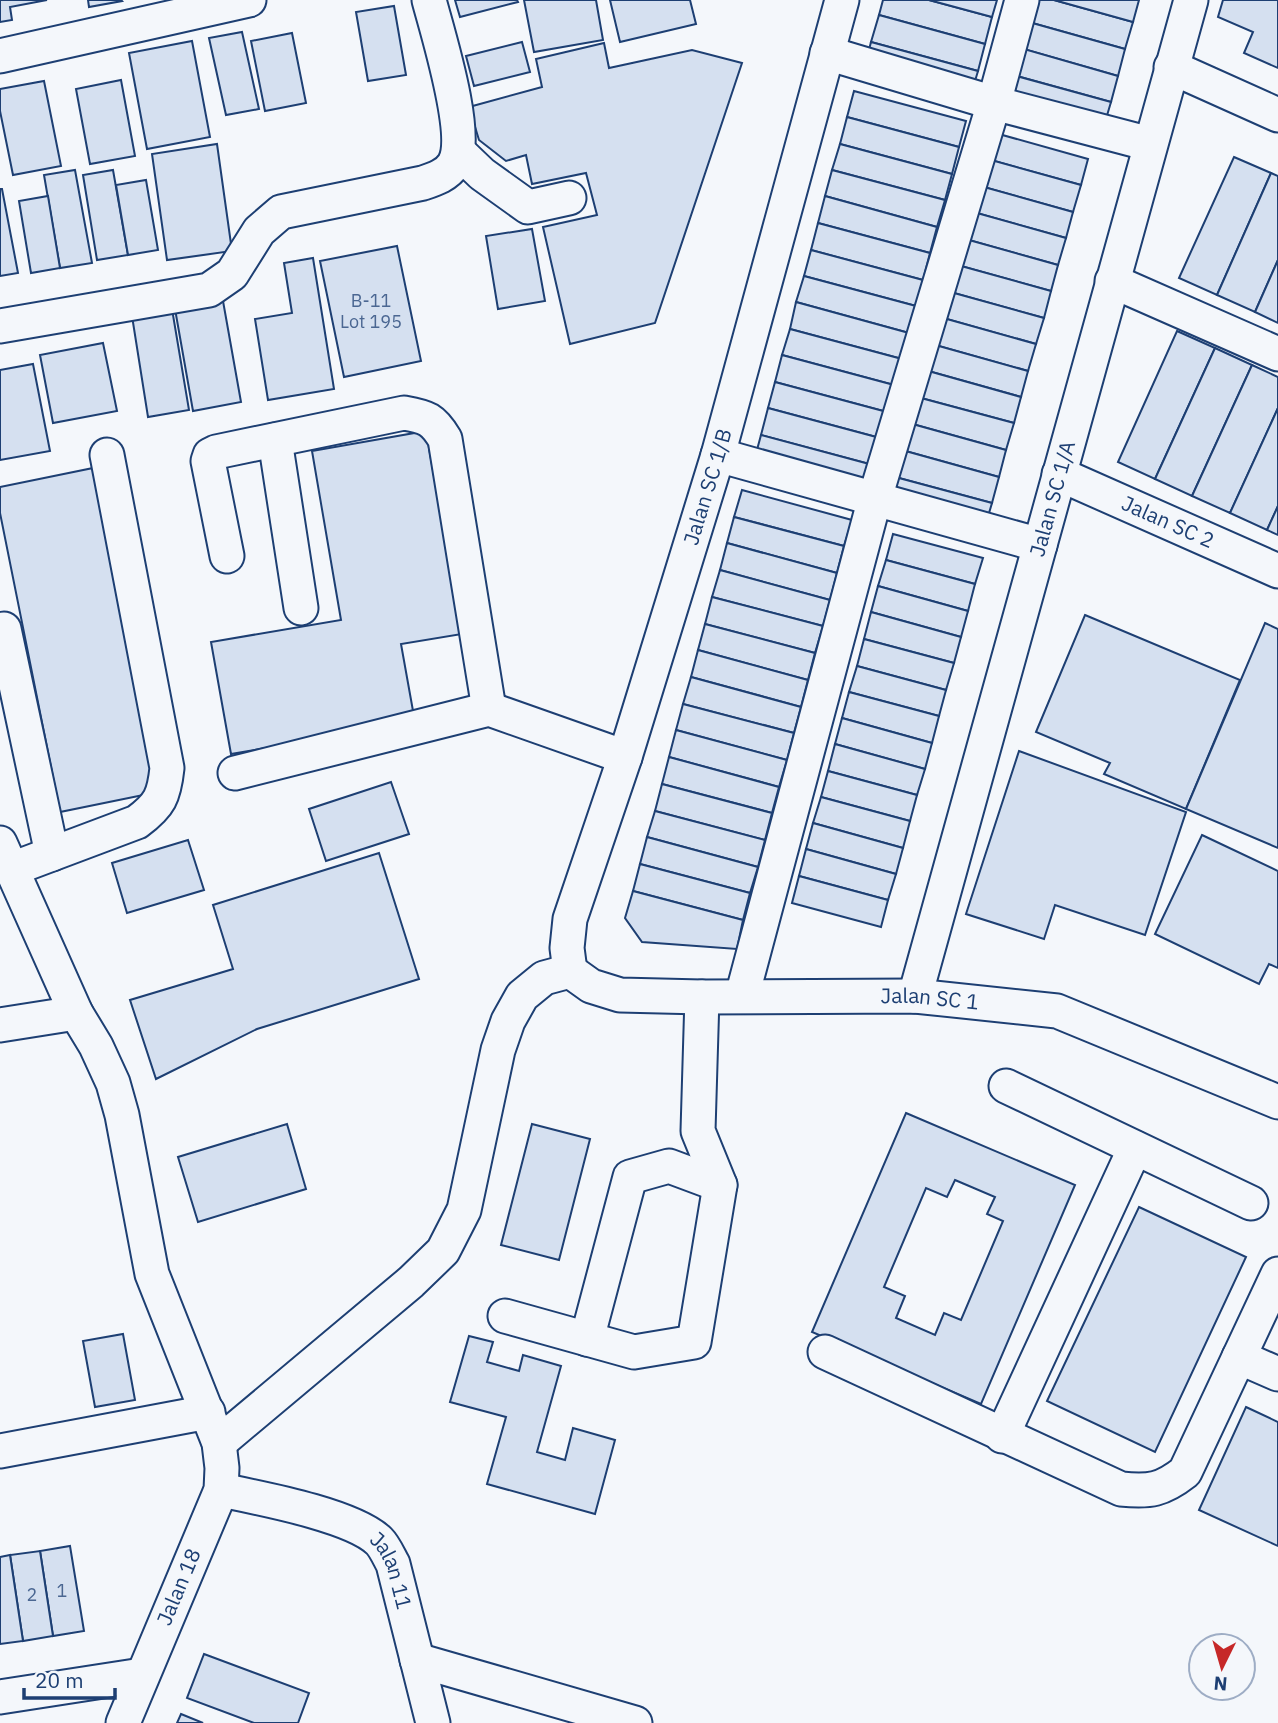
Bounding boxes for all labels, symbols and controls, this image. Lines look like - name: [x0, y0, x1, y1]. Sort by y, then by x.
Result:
- house number: B-11 Lot 195: [340, 289, 402, 333]
- street label: Jalan SC 1/B: [676, 425, 738, 548]
- street label: Jalan SC 1/A: [1022, 437, 1081, 560]
- street label: Jalan SC 2: [1117, 489, 1219, 554]
- street label: Jalan SC 1: [880, 981, 980, 1016]
- street label: Jalan 11: [365, 1525, 419, 1612]
- street label: Jalan 18: [149, 1544, 207, 1629]
- house number: 1: [57, 1579, 67, 1602]
- house number: 2: [27, 1583, 37, 1606]
- north arrow: [1187, 1632, 1257, 1702]
- scale bar: [24, 1656, 116, 1700]
- text: 20 m: [35, 1666, 84, 1694]
- text: N: [1213, 1671, 1228, 1696]

